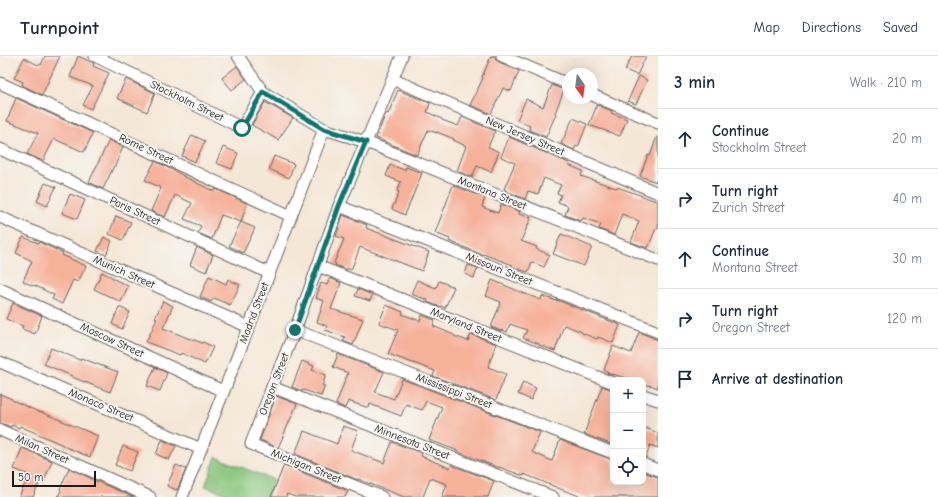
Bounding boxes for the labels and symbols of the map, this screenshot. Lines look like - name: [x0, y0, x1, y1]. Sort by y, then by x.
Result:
- north arrow: [562, 68, 598, 104]
- street label: Stockholm Street: [148, 78, 226, 125]
- street label: New Jersey Street: [484, 114, 567, 159]
- route start: [233, 119, 251, 137]
- street label: Rome Street: [117, 131, 176, 168]
- street label: Montana Street: [456, 173, 529, 213]
- street label: Paris Street: [108, 194, 163, 229]
- street label: Missouri Street: [464, 250, 535, 289]
- street label: Munich Street: [91, 253, 157, 292]
- street label: Madrid Street: [236, 280, 272, 346]
- street label: Maryland Street: [429, 305, 504, 345]
- street label: Moscow Street: [78, 320, 146, 361]
- route end: [286, 321, 304, 339]
- street label: Oregon Street: [256, 350, 292, 417]
- street label: Mississippi Street: [414, 371, 495, 412]
- street label: Monaco Street: [67, 386, 136, 425]
- street label: Minnesota Street: [373, 422, 452, 463]
- street label: Milan Street: [13, 431, 72, 467]
- street label: Michigan Street: [269, 446, 344, 486]
- scale bar: [12, 469, 96, 488]

